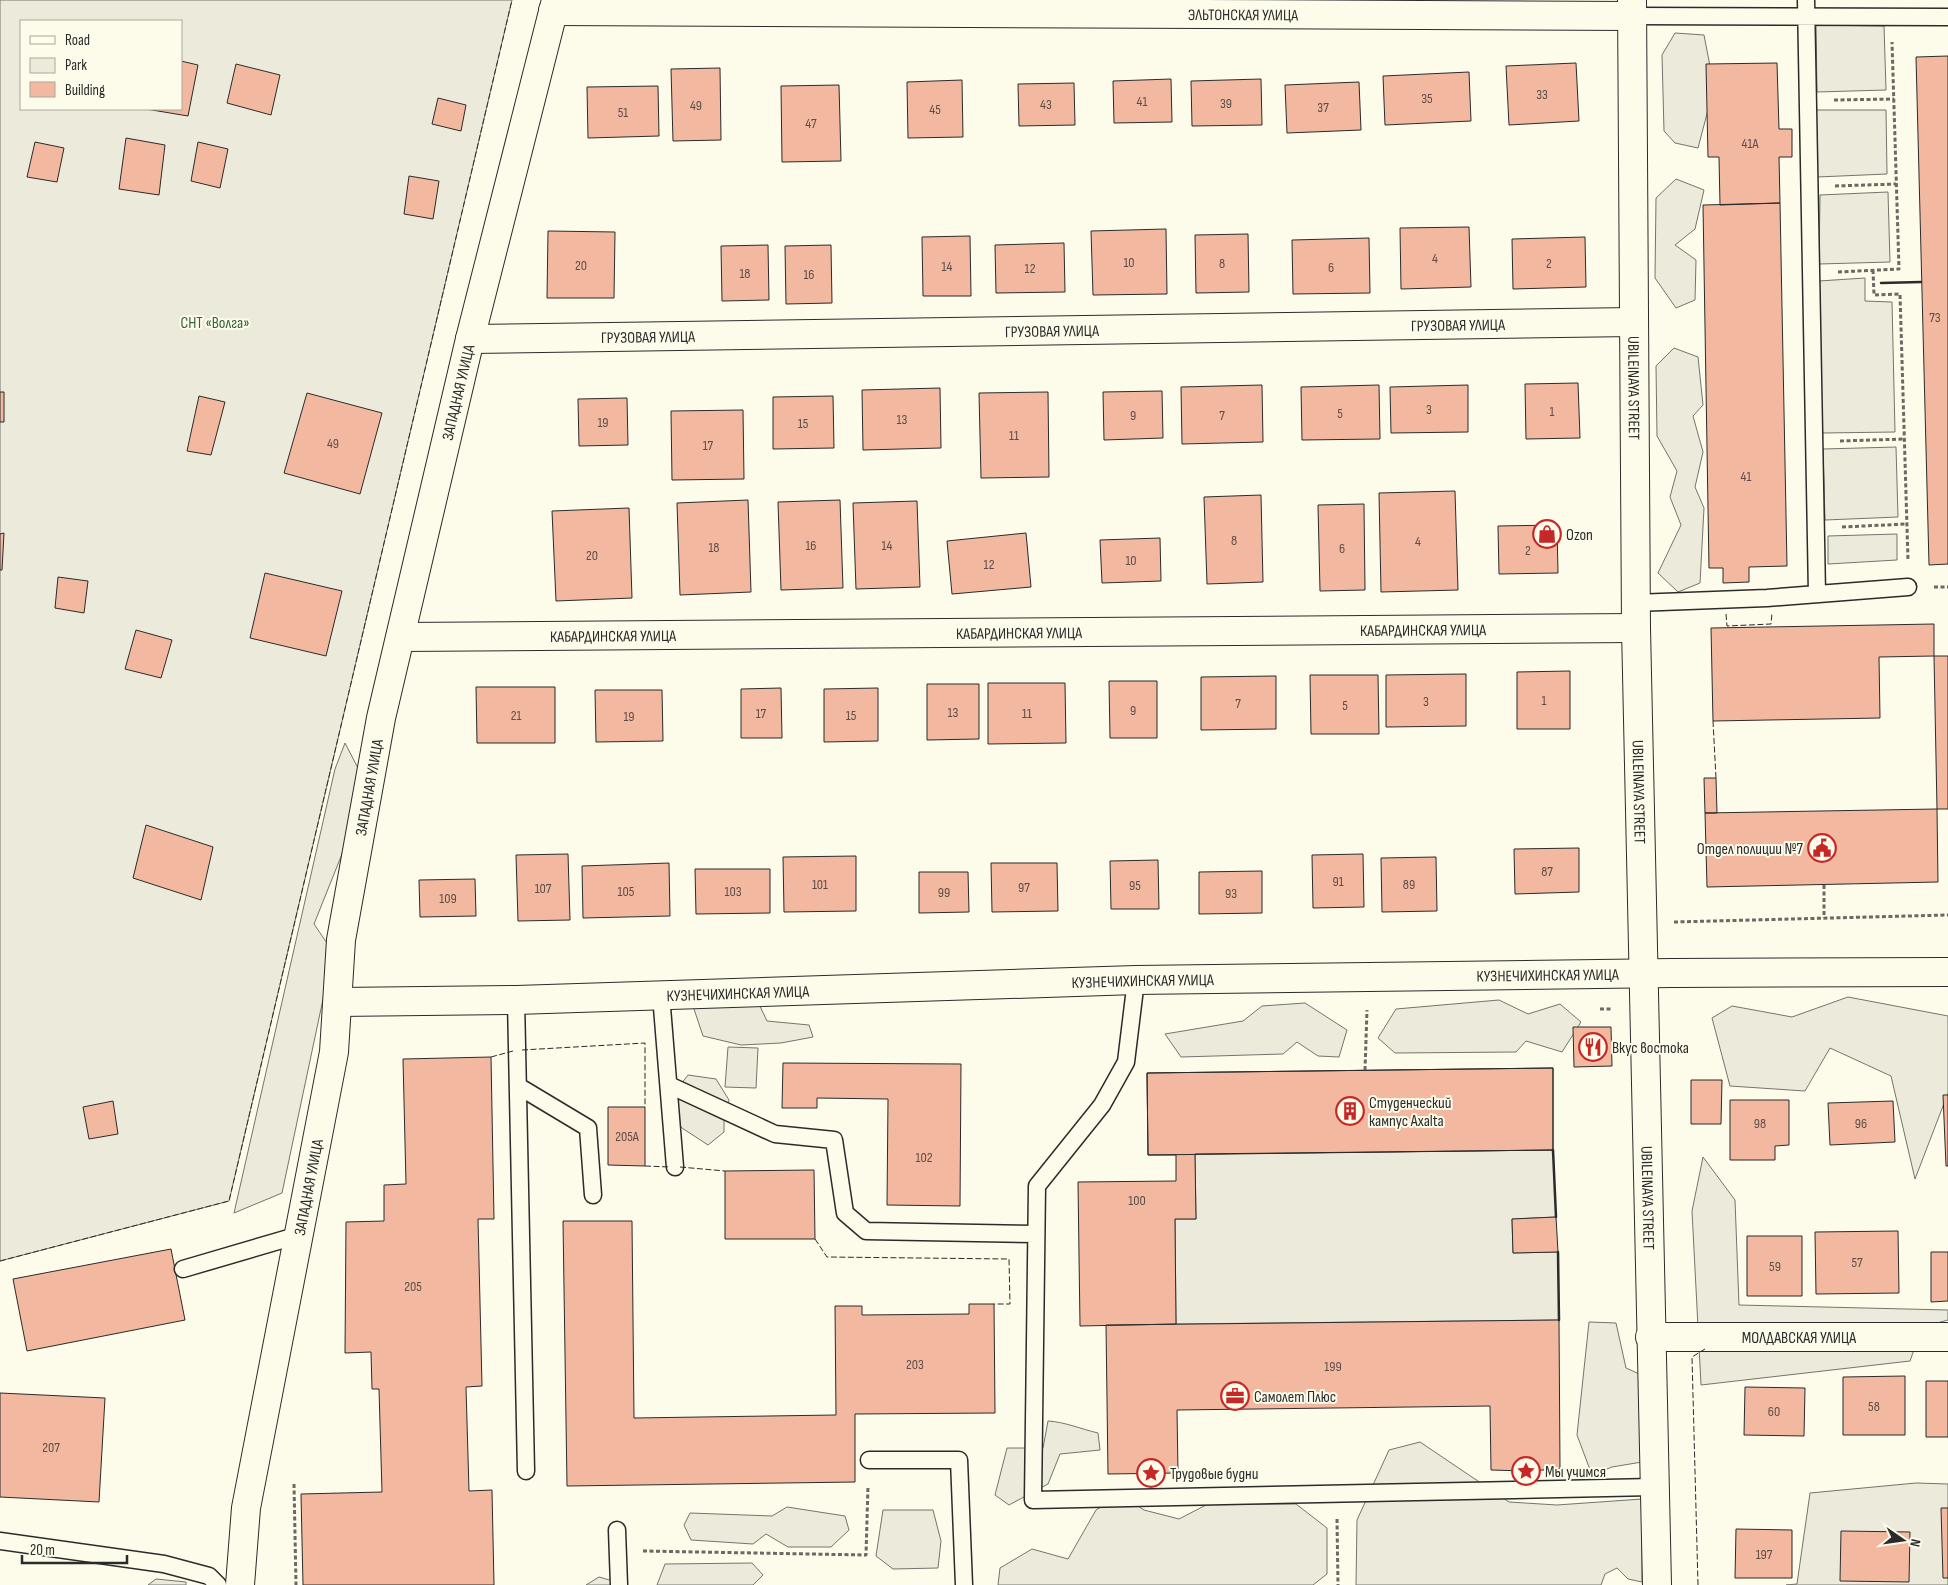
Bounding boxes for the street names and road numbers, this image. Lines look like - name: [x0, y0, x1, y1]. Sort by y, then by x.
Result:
- street label: ЭЛЬТОНСКАЯ УЛИЦА: [1188, 6, 1298, 25]
- street label: ГРУЗОВАЯ УЛИЦА: [1411, 316, 1505, 336]
- street label: ГРУЗОВАЯ УЛИЦА: [1005, 322, 1099, 342]
- street label: ГРУЗОВАЯ УЛИЦА: [601, 328, 695, 348]
- street label: UBILEINAYA STREET: [1623, 336, 1643, 441]
- street label: ЗАПАДНАЯ УЛИЦА: [439, 343, 479, 442]
- street label: КАБАРДИНСКАЯ УЛИЦА: [1360, 621, 1486, 641]
- street label: КАБАРДИНСКАЯ УЛИЦА: [956, 624, 1082, 644]
- street label: КАБАРДИНСКАЯ УЛИЦА: [550, 627, 676, 647]
- street label: ЗАПАДНАЯ УЛИЦА: [352, 738, 388, 837]
- street label: UBILEINAYA STREET: [1627, 740, 1649, 845]
- street label: КУЗНЕЧИХИНСКАЯ УЛИЦА: [1476, 966, 1619, 987]
- street label: КУЗНЕЧИХИНСКАЯ УЛИЦА: [1071, 971, 1214, 993]
- street label: КУЗНЕЧИХИНСКАЯ УЛИЦА: [666, 983, 810, 1006]
- street label: ЗАПАДНАЯ УЛИЦА: [291, 1138, 328, 1237]
- street label: UBILEINAYA STREET: [1636, 1146, 1658, 1251]
- street label: МОЛДАВСКАЯ УЛИЦА: [1742, 1329, 1856, 1348]

